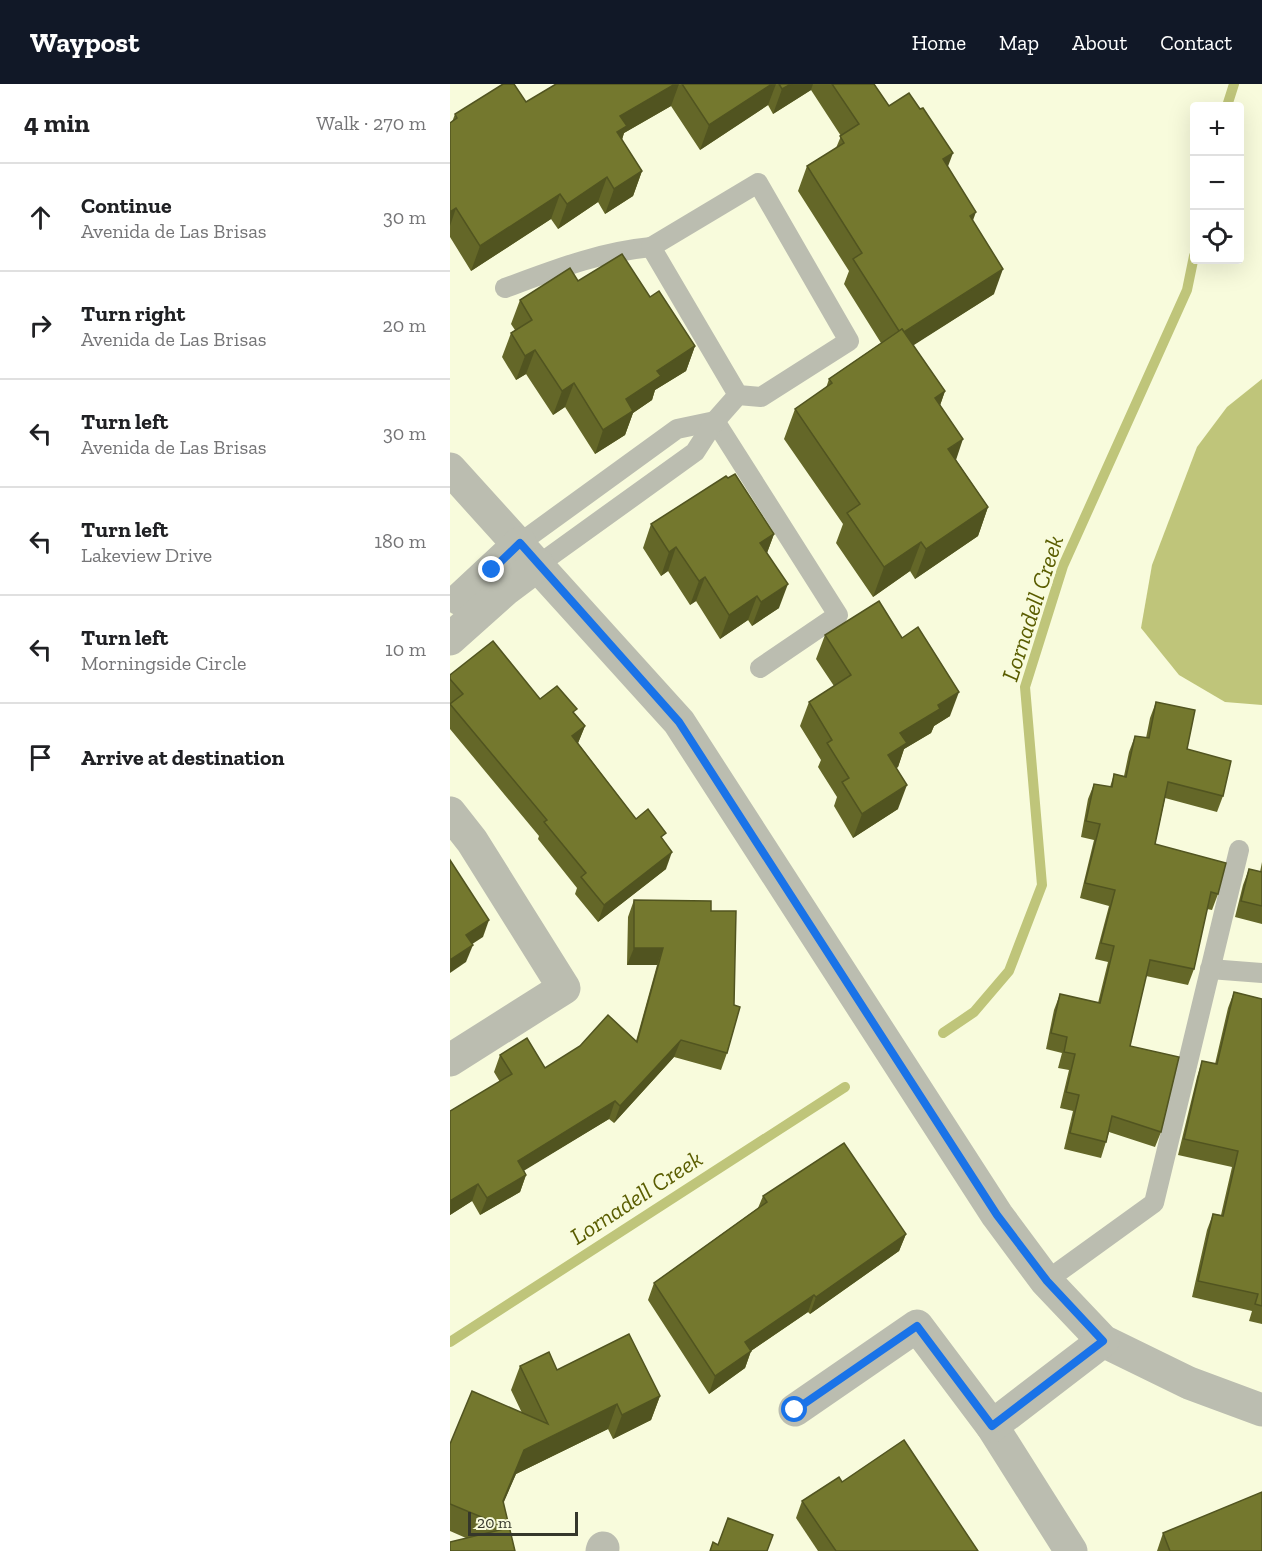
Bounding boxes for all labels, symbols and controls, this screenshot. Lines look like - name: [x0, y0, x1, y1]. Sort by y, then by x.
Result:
- text: Waypost: [30, 26, 139, 59]
- text: Home: [912, 30, 966, 55]
- text: Map: [999, 30, 1039, 55]
- text: About: [1072, 30, 1127, 55]
- text: Contact: [1160, 30, 1232, 55]
- map controls: [1190, 102, 1244, 264]
- button: +: [1190, 102, 1244, 156]
- text: 4 min: [24, 107, 90, 139]
- text: Walk · 270 m: [316, 111, 426, 135]
- button: −: [1190, 156, 1244, 210]
- text: Continue: [81, 192, 172, 219]
- icon: ahead: [24, 201, 57, 234]
- text: 30 m: [383, 205, 426, 229]
- button: locate: [1190, 210, 1244, 264]
- text: Avenida de Las Brisas: [81, 219, 267, 243]
- text: Turn right: [81, 300, 185, 327]
- icon: right: [24, 309, 57, 342]
- text: 20 m: [382, 313, 426, 337]
- text: Avenida de Las Brisas: [81, 327, 267, 351]
- text: Turn left: [81, 408, 168, 435]
- icon: left: [24, 417, 57, 450]
- text: 30 m: [383, 421, 426, 445]
- text: Avenida de Las Brisas: [81, 435, 267, 459]
- text: Turn left: [81, 516, 168, 543]
- icon: left: [24, 525, 57, 558]
- text: 180 m: [374, 529, 426, 553]
- water label: Lornadell Creek: [995, 531, 1069, 685]
- text: Lakeview Drive: [81, 543, 212, 567]
- route end: [478, 556, 504, 582]
- text: Turn left: [81, 624, 168, 651]
- icon: left: [24, 633, 57, 666]
- text: 10 m: [385, 637, 426, 661]
- text: Morningside Circle: [81, 651, 246, 675]
- icon: arrive: [24, 741, 57, 774]
- text: Arrive at destination: [81, 744, 284, 771]
- water label: Lornadell Creek: [565, 1143, 708, 1250]
- route start: [781, 1396, 807, 1422]
- scale bar: [468, 1509, 578, 1536]
- text: 20 m: [477, 1513, 512, 1532]

